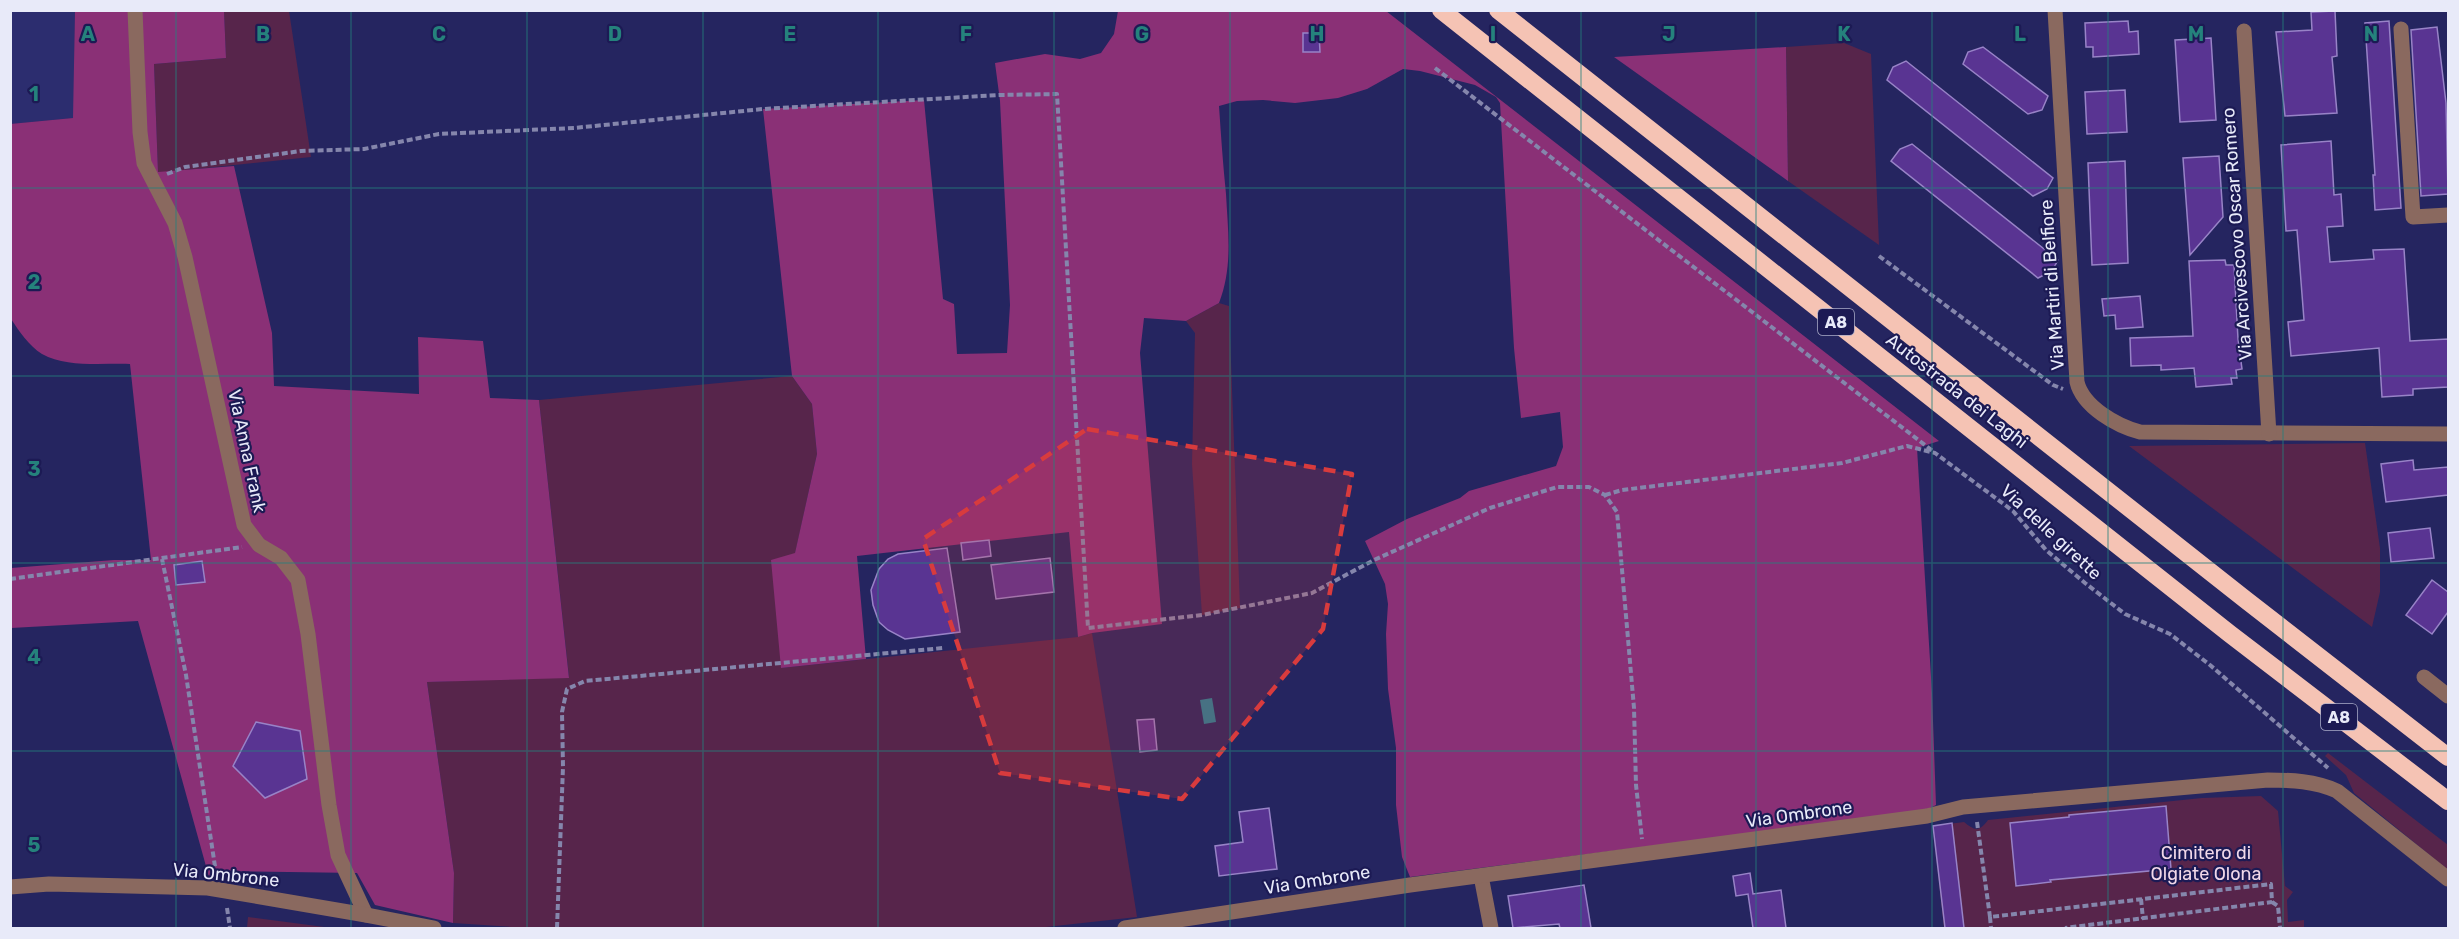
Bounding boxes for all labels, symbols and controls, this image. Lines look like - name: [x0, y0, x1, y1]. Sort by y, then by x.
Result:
- text: A: [81, 22, 96, 46]
- text: B: [256, 22, 270, 46]
- text: C: [432, 22, 446, 46]
- text: D: [608, 22, 622, 46]
- text: E: [784, 22, 796, 46]
- text: F: [960, 22, 972, 46]
- text: G: [1135, 22, 1149, 46]
- text: H: [1310, 22, 1324, 46]
- text: I: [1490, 22, 1496, 46]
- text: J: [1662, 22, 1676, 46]
- text: K: [1837, 22, 1851, 46]
- text: L: [2014, 22, 2026, 46]
- text: M: [2188, 22, 2204, 46]
- text: N: [2364, 22, 2378, 46]
- text: 1: [29, 82, 39, 106]
- street label: Via Arcivescovo Oscar Romero: [2217, 107, 2257, 361]
- street label: Via Martiri di Belfiore: [2035, 199, 2069, 371]
- text: 2: [28, 270, 41, 294]
- road number: A8: [1818, 309, 1854, 335]
- street label: Autostrada dei Laghi: [1882, 329, 2032, 453]
- street label: Via Anna Frank: [223, 387, 271, 515]
- text: 3: [27, 457, 41, 481]
- street label: Via delle girette: [1996, 479, 2106, 585]
- text: 4: [27, 645, 41, 669]
- road number: A8: [2321, 704, 2357, 730]
- street label: Via Ombrone: [1744, 796, 1854, 832]
- text: 5: [28, 833, 41, 857]
- park label: Cimitero di Olgiate Olona: [2151, 842, 2261, 885]
- street label: Via Ombrone: [171, 858, 281, 892]
- street label: Via Ombrone: [1262, 861, 1372, 899]

